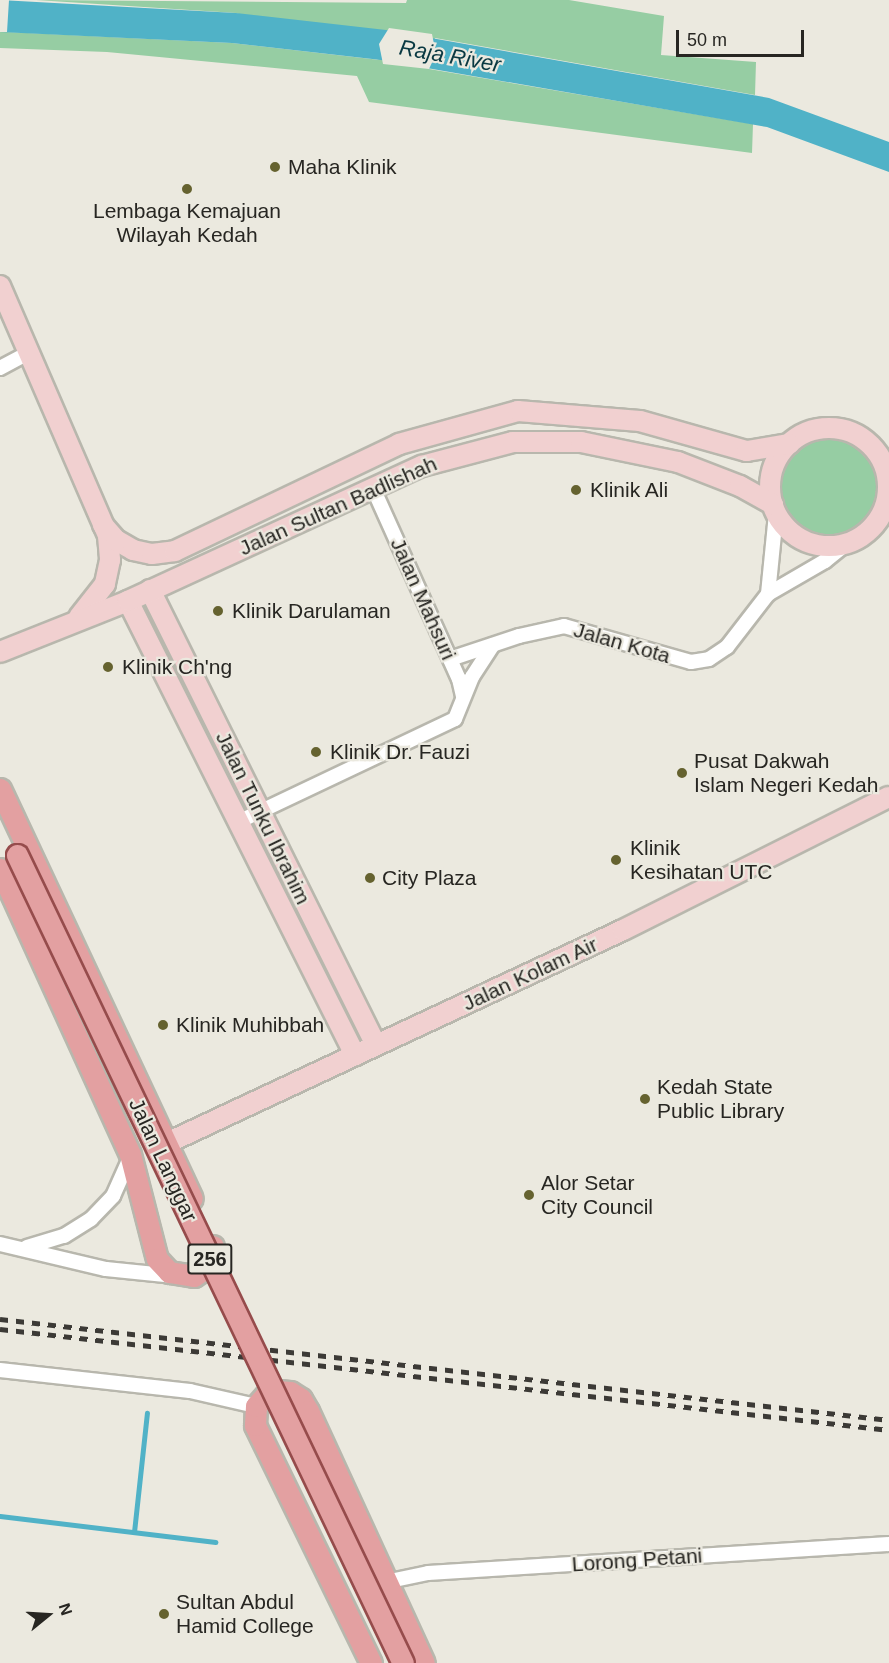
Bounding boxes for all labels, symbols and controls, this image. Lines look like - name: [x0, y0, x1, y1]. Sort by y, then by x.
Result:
- scale bar: [679, 18, 806, 56]
- text: 50 m: [687, 30, 727, 50]
- water label: Raja River: [397, 34, 503, 78]
- place label: Maha Klinik: [288, 154, 397, 180]
- marker: Maha Klinik: [266, 158, 284, 176]
- marker: Lembaga Kemajuan Wilayah Kedah: [180, 182, 194, 196]
- place label: Lembaga Kemajuan Wilayah Kedah: [93, 198, 281, 248]
- street label: Jalan Sultan Badlishah: [235, 451, 441, 561]
- place label: Klinik Ali: [590, 477, 669, 503]
- marker: Klinik Ali: [567, 481, 585, 499]
- street label: Jalan Mahsuri: [385, 534, 461, 664]
- place label: Klinik Darulaman: [232, 598, 391, 624]
- marker: Klinik Darulaman: [209, 602, 227, 620]
- street label: Jalan Kota: [571, 617, 673, 669]
- place label: Klinik Ch'ng: [122, 654, 232, 680]
- marker: Klinik Ch'ng: [99, 658, 117, 676]
- street label: Jalan Tunku Ibrahim: [210, 727, 316, 909]
- place label: Klinik Dr. Fauzi: [330, 739, 470, 765]
- marker: Klinik Dr. Fauzi: [307, 743, 325, 761]
- place label: Pusat Dakwah Islam Negeri Kedah: [694, 748, 878, 798]
- marker: Pusat Dakwah Islam Negeri Kedah: [675, 766, 689, 780]
- place label: Klinik Kesihatan UTC: [630, 835, 772, 885]
- marker: Klinik Kesihatan UTC: [607, 851, 625, 869]
- place label: City Plaza: [382, 865, 477, 891]
- marker: City Plaza: [363, 871, 377, 885]
- street label: Jalan Kolam Air: [458, 932, 602, 1016]
- place label: Klinik Muhibbah: [176, 1012, 324, 1038]
- marker: Klinik Muhibbah: [154, 1016, 172, 1034]
- place label: Kedah State Public Library: [657, 1074, 784, 1124]
- marker: Kedah State Public Library: [638, 1092, 652, 1106]
- street label: Jalan Langgar: [123, 1094, 203, 1226]
- place label: Alor Setar City Council: [541, 1170, 653, 1220]
- marker: Alor Setar City Council: [522, 1188, 536, 1202]
- road number: 256: [186, 1242, 234, 1276]
- street label: Lorong Petani: [571, 1543, 703, 1577]
- north arrow: [18, 1585, 78, 1645]
- place label: Sultan Abdul Hamid College: [176, 1589, 314, 1639]
- text: N: [56, 1601, 75, 1617]
- marker: Sultan Abdul Hamid College: [157, 1607, 171, 1621]

